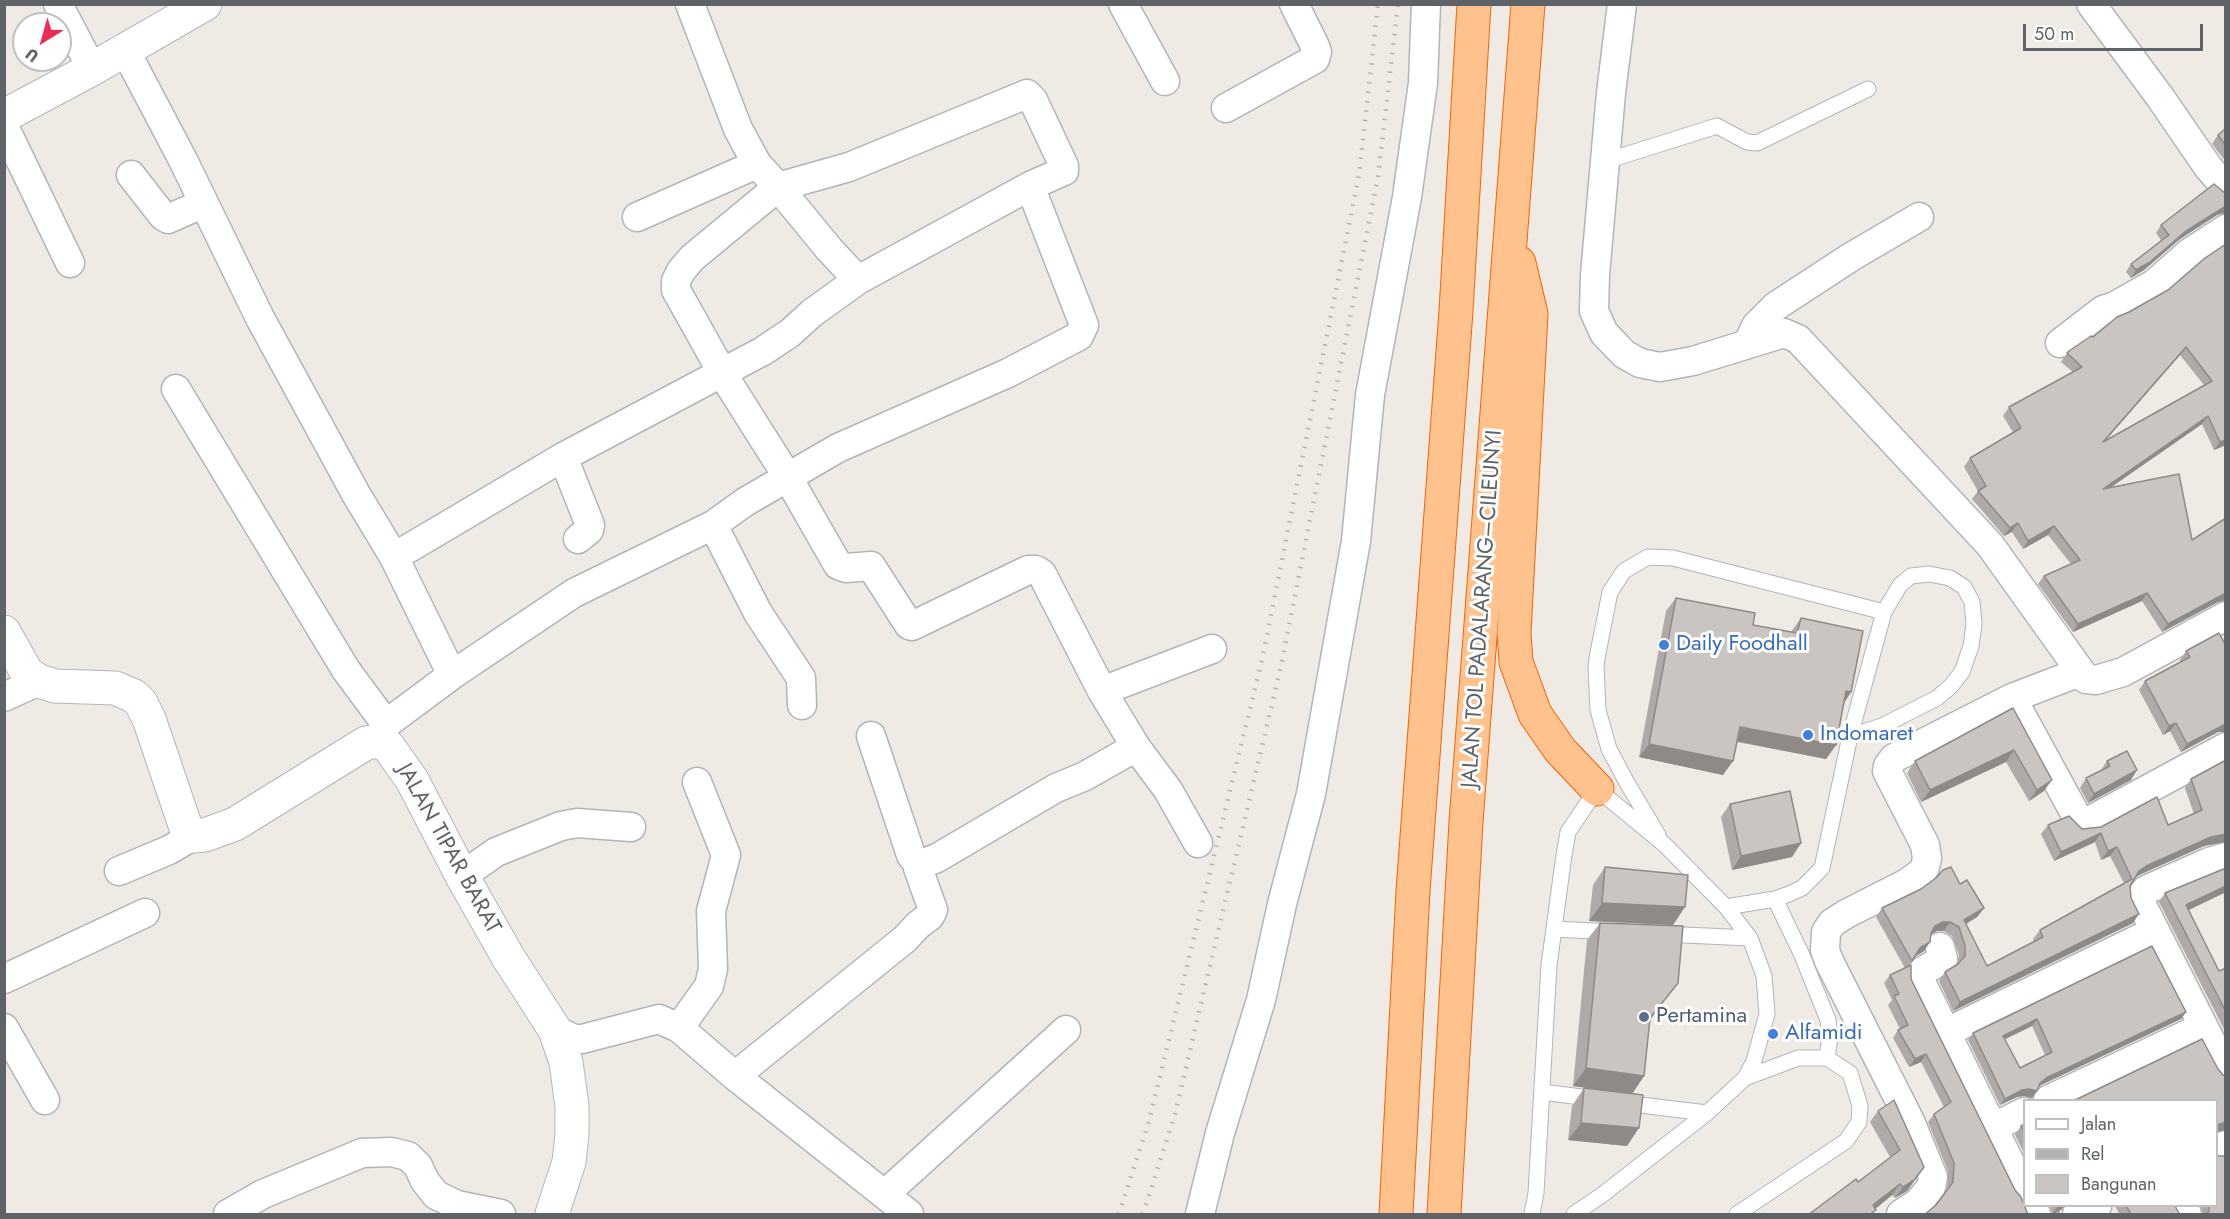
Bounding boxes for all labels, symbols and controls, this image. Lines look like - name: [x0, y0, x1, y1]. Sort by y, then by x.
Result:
- north arrow: [12, 12, 72, 72]
- scale bar: [2026, 12, 2206, 50]
- text: 50 m: [2034, 21, 2074, 47]
- text: U: [21, 43, 43, 68]
- street label: JALAN TOL PADALARANG–CILEUNYI: [1457, 429, 1509, 789]
- place label: Daily Foodhall: [1676, 632, 1808, 658]
- marker: Daily Foodhall: [1657, 638, 1671, 652]
- place label: Indomaret: [1820, 722, 1913, 748]
- marker: Indomaret: [1801, 728, 1815, 742]
- street label: JALAN TIPAR BARAT: [390, 759, 506, 939]
- place label: Pertamina: [1656, 1004, 1747, 1030]
- marker: Pertamina: [1637, 1010, 1651, 1024]
- place label: Alfamidi: [1785, 1021, 1863, 1047]
- marker: Alfamidi: [1766, 1027, 1780, 1041]
- legend: [2023, 1099, 2218, 1207]
- text: Jalan: [2081, 1111, 2116, 1137]
- text: Rel: [2081, 1141, 2105, 1167]
- text: Bangunan: [2081, 1171, 2156, 1197]

